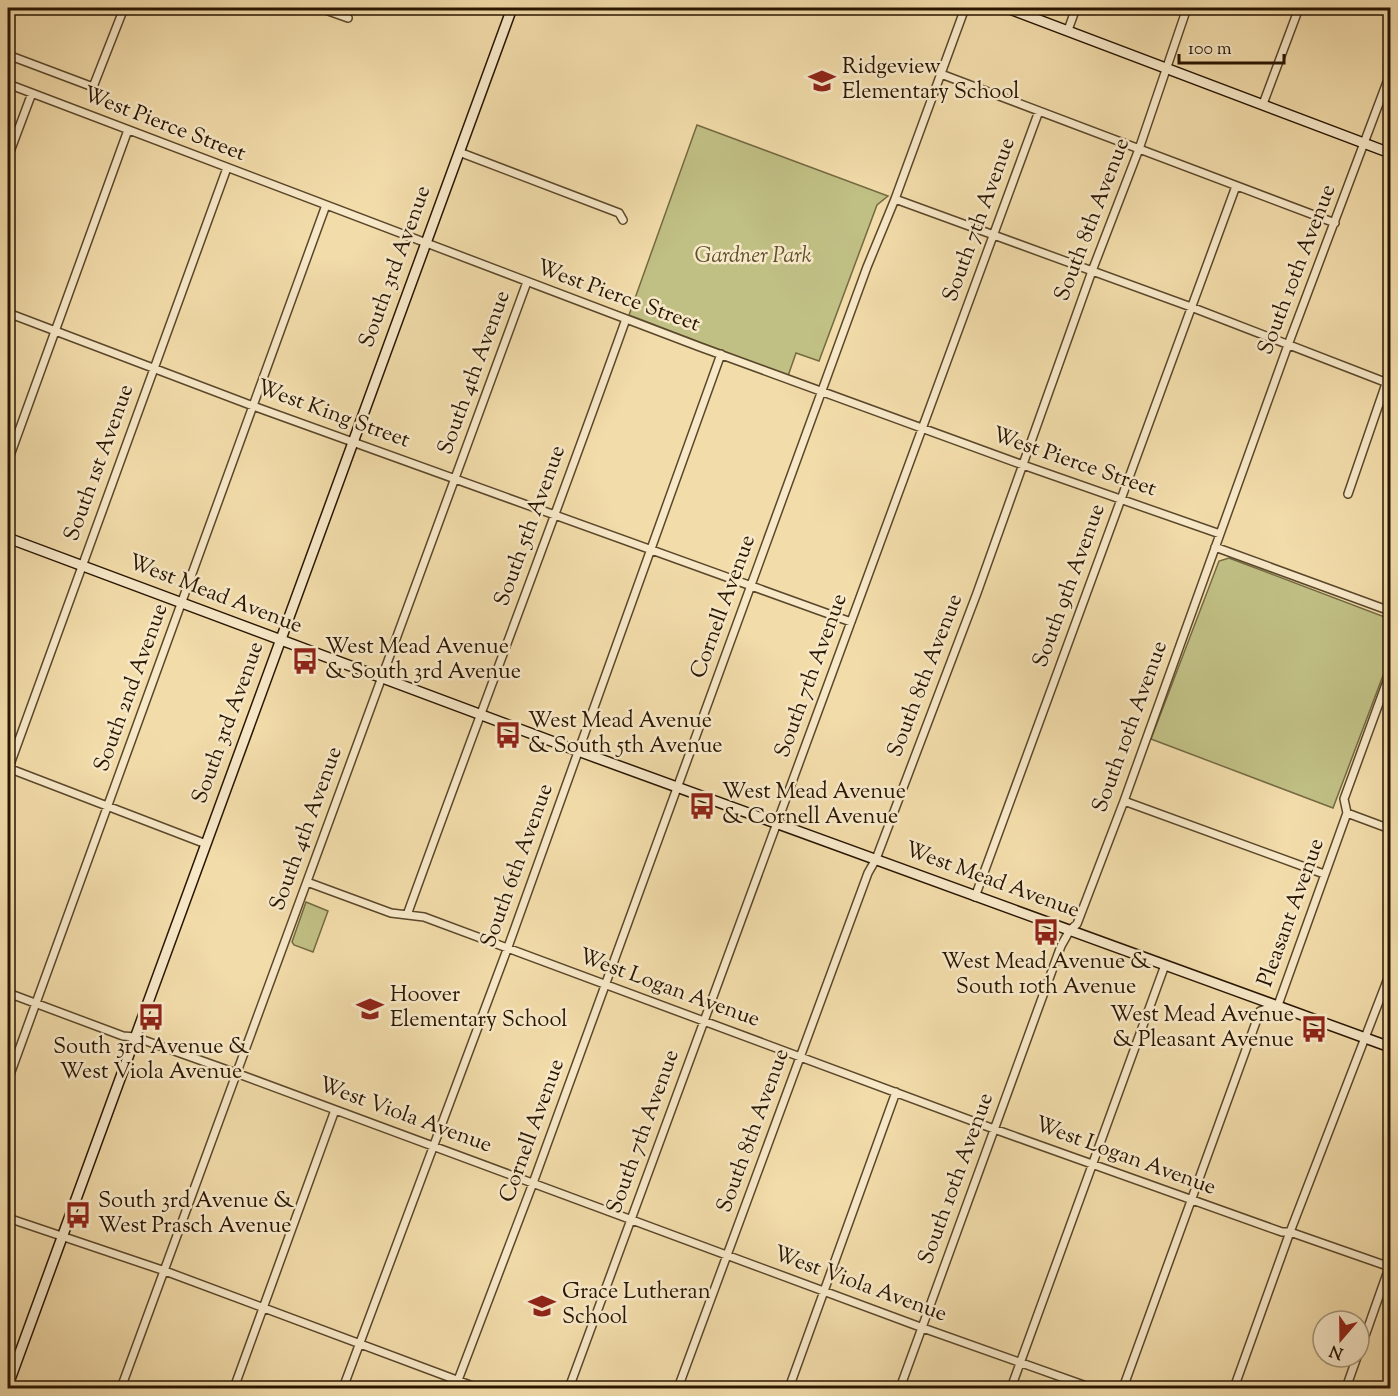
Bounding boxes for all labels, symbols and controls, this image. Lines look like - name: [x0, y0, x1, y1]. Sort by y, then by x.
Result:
- scale bar: [1179, 27, 1284, 65]
- text: 100 m: [1188, 37, 1232, 63]
- place label: Ridgeview Elementary School: [842, 52, 1019, 109]
- school or university icon: Ridgeview Elementary School: [807, 66, 837, 96]
- street label: West Pierce Street: [78, 79, 250, 171]
- street label: South 7th Avenue: [935, 133, 1025, 307]
- street label: South 8th Avenue: [1047, 134, 1139, 306]
- street label: South 10th Avenue: [1251, 180, 1345, 360]
- street label: South 3rd Avenue: [352, 181, 440, 353]
- park label: Gardner Park: [694, 241, 812, 273]
- street label: West Pierce Street: [532, 253, 705, 342]
- street label: South 4th Avenue: [430, 286, 520, 460]
- street label: West King Street: [252, 373, 414, 458]
- street label: South 1st Avenue: [57, 380, 143, 546]
- street label: West Pierce Street: [988, 420, 1161, 506]
- street label: South 5th Avenue: [487, 441, 575, 611]
- street label: South 9th Avenue: [1026, 500, 1114, 672]
- street label: Cornell Avenue: [683, 531, 765, 683]
- street label: West Mead Avenue: [123, 547, 307, 643]
- street label: South 7th Avenue: [767, 589, 857, 763]
- street label: South 8th Avenue: [880, 590, 972, 762]
- street label: South 2nd Avenue: [87, 600, 177, 776]
- place label: West Mead Avenue & South 3rd Avenue: [325, 632, 521, 689]
- street label: South 3rd Avenue: [185, 637, 273, 809]
- street label: South 10th Avenue: [1085, 637, 1177, 817]
- bus stop icon: West Mead Avenue & South 3rd Avenue: [290, 646, 320, 676]
- place label: West Mead Avenue & South 5th Avenue: [528, 706, 723, 763]
- bus stop icon: West Mead Avenue & South 5th Avenue: [493, 720, 523, 750]
- street label: South 4th Avenue: [262, 742, 352, 916]
- place label: West Mead Avenue & Cornell Avenue: [722, 777, 906, 834]
- street label: South 6th Avenue: [473, 780, 563, 952]
- bus stop icon: West Mead Avenue & Cornell Avenue: [687, 791, 717, 821]
- street label: West Mead Avenue: [900, 834, 1084, 928]
- street label: Pleasant Avenue: [1250, 834, 1334, 992]
- bus stop icon: West Mead Avenue & South 10th Avenue: [1031, 917, 1061, 947]
- street label: West Logan Avenue: [574, 941, 764, 1037]
- place label: West Mead Avenue & South 10th Avenue: [941, 947, 1151, 1004]
- place label: Hoover Elementary School: [390, 980, 567, 1037]
- school or university icon: Hoover Elementary School: [355, 994, 385, 1024]
- place label: West Mead Avenue & Pleasant Avenue: [1110, 1000, 1294, 1057]
- bus stop icon: South 3rd Avenue & West Viola Avenue: [136, 1002, 166, 1032]
- bus stop icon: West Mead Avenue & Pleasant Avenue: [1299, 1014, 1329, 1044]
- place label: South 3rd Avenue & West Viola Avenue: [53, 1032, 249, 1089]
- street label: South 8th Avenue: [709, 1044, 799, 1218]
- street label: South 7th Avenue: [599, 1045, 689, 1219]
- street label: Cornell Avenue: [492, 1055, 574, 1207]
- street label: West Viola Avenue: [314, 1070, 496, 1162]
- street label: South 10th Avenue: [911, 1089, 1003, 1269]
- street label: West Logan Avenue: [1030, 1109, 1220, 1205]
- place label: South 3rd Avenue & West Prasch Avenue: [98, 1186, 294, 1243]
- bus stop icon: South 3rd Avenue & West Prasch Avenue: [63, 1200, 93, 1230]
- street label: West Viola Avenue: [769, 1239, 951, 1331]
- place label: Grace Lutheran School: [562, 1277, 711, 1334]
- school or university icon: Grace Lutheran School: [527, 1291, 557, 1321]
- north arrow: [1311, 1309, 1371, 1369]
- text: N: [1327, 1338, 1347, 1364]

